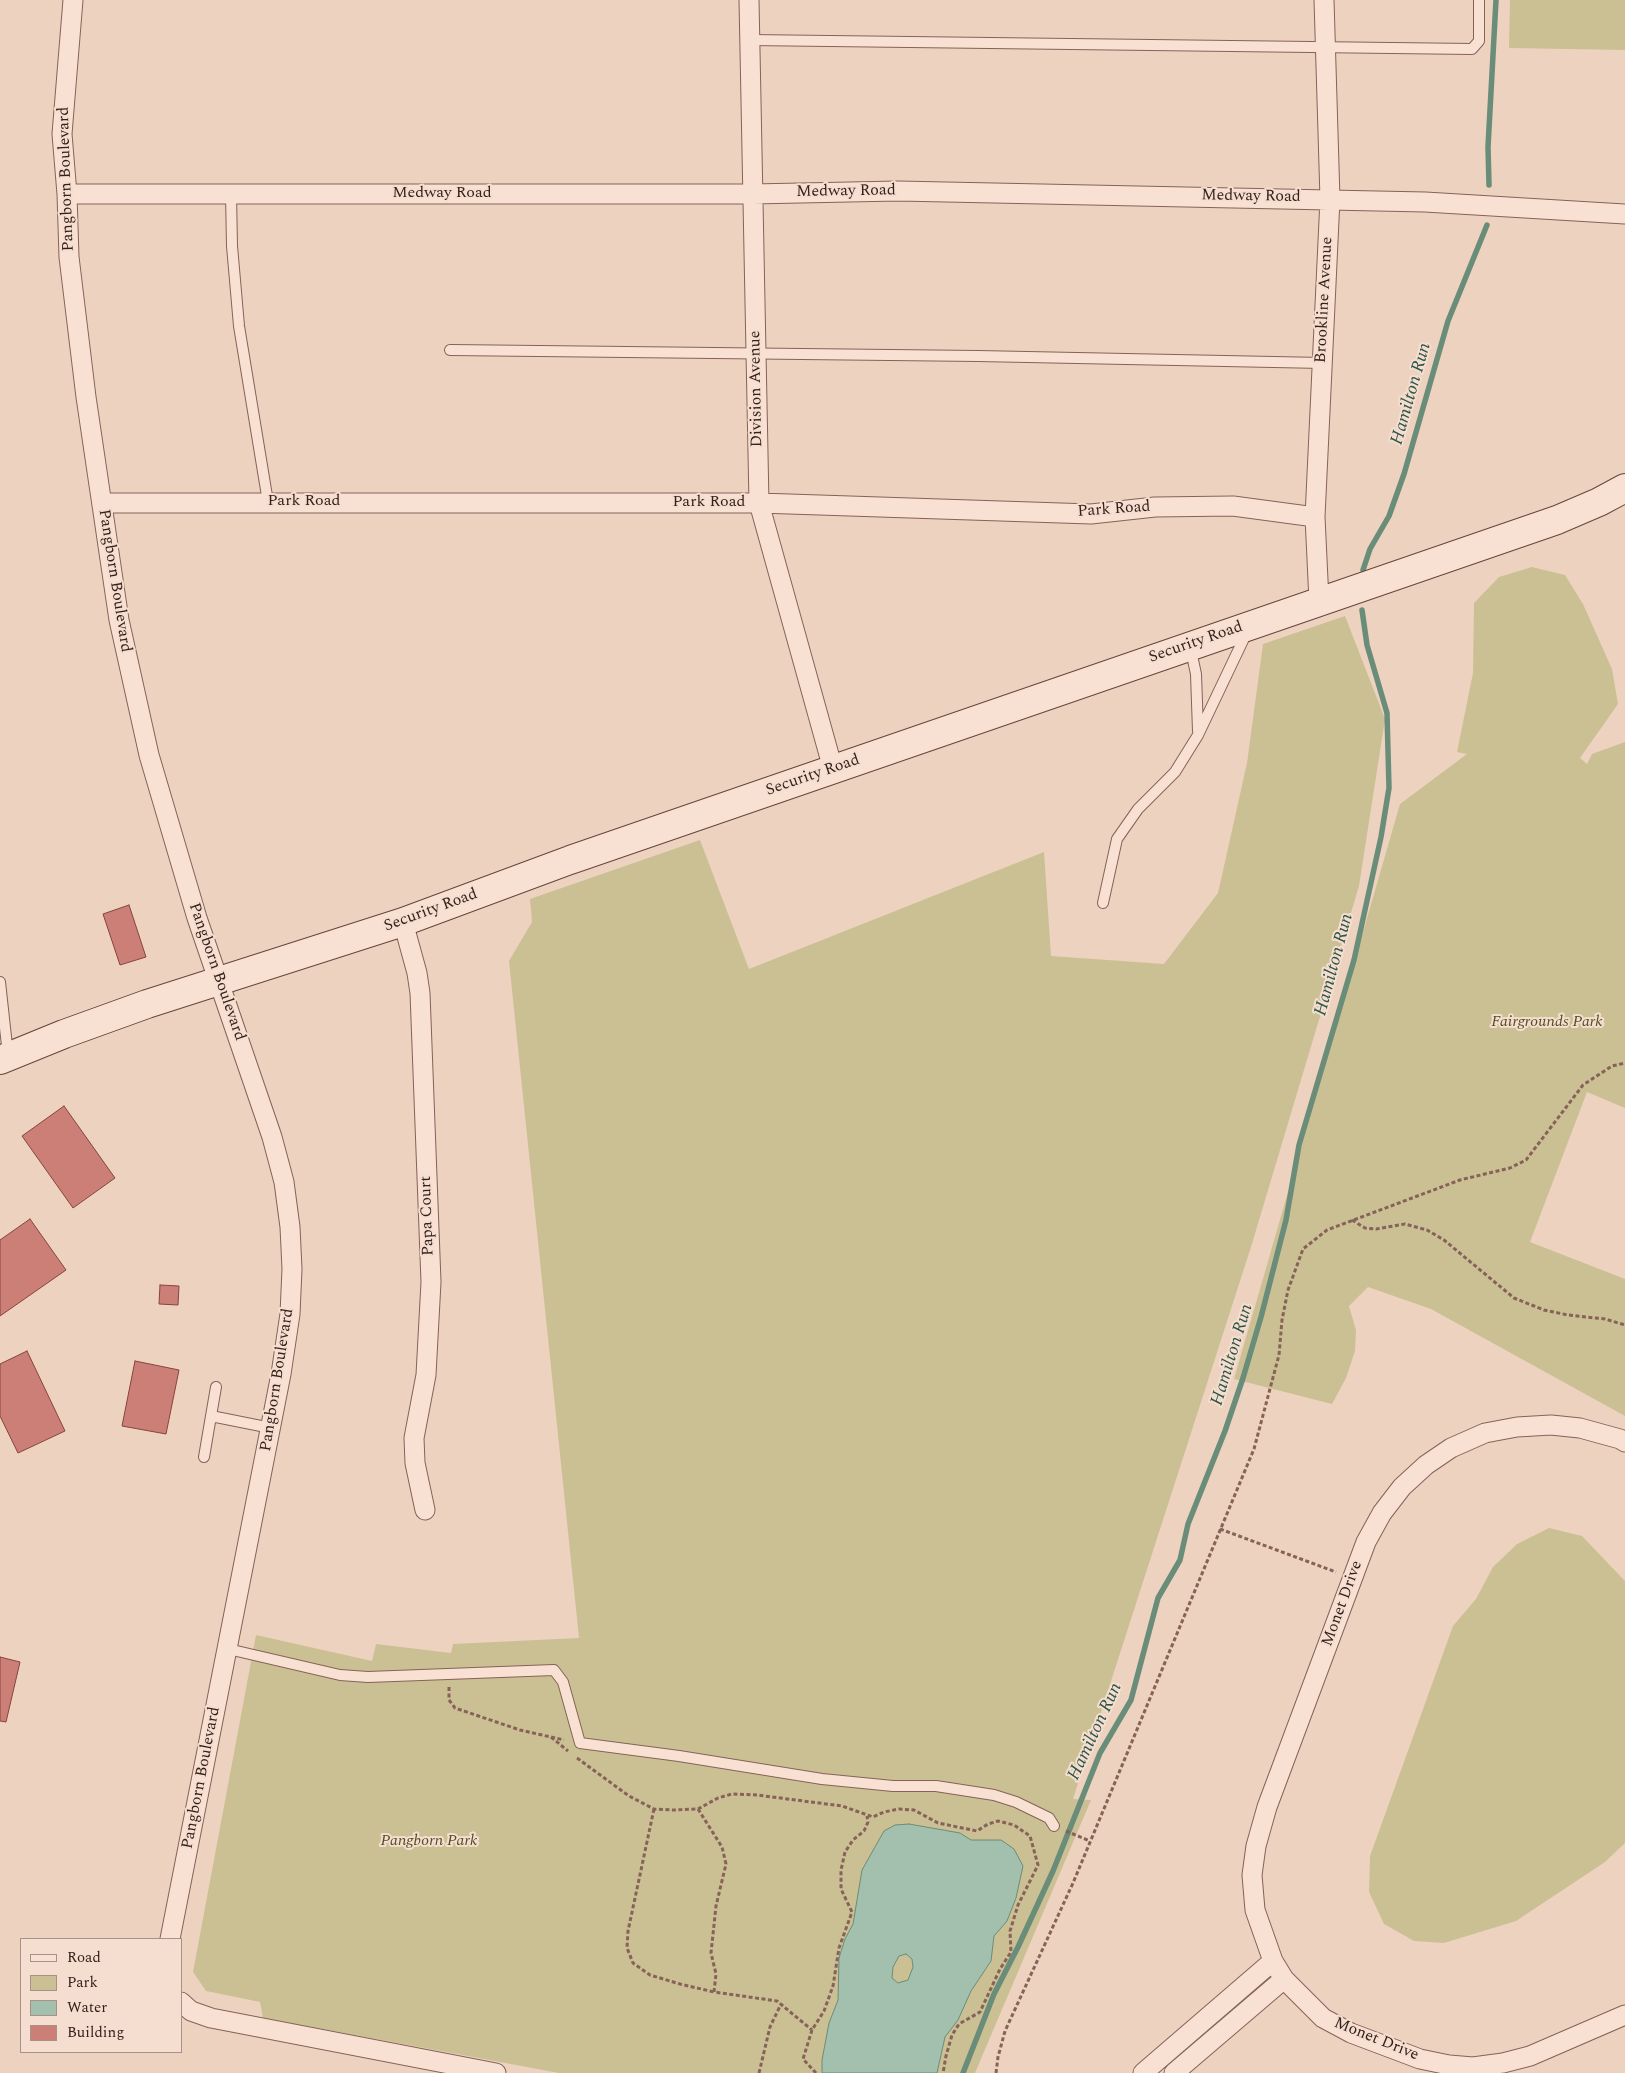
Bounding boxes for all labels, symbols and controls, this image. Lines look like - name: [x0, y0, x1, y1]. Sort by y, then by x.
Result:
- street label: Pangborn Boulevard: [55, 106, 79, 252]
- street label: Medway Road: [796, 182, 896, 202]
- street label: Medway Road: [392, 184, 492, 204]
- street label: Medway Road: [1201, 187, 1301, 207]
- street label: Brookline Avenue: [1312, 236, 1338, 364]
- street label: Division Avenue: [746, 330, 768, 448]
- water label: Hamilton Run: [1387, 341, 1437, 447]
- street label: Park Road: [267, 492, 341, 512]
- street label: Park Road: [672, 493, 746, 513]
- street label: Park Road: [1077, 498, 1151, 522]
- street label: Pangborn Boulevard: [93, 508, 135, 654]
- street label: Security Road: [1147, 618, 1245, 668]
- street label: Security Road: [764, 751, 862, 801]
- street label: Security Road: [382, 885, 480, 937]
- street label: Pangborn Boulevard: [183, 901, 249, 1043]
- water label: Hamilton Run: [1311, 912, 1359, 1018]
- park label: Fairgrounds Park: [1491, 1013, 1603, 1033]
- street label: Papa Court: [417, 1176, 439, 1256]
- water label: Hamilton Run: [1207, 1302, 1259, 1408]
- street label: Pangborn Boulevard: [257, 1307, 299, 1453]
- street label: Monet Drive: [1319, 1558, 1367, 1650]
- water label: Hamilton Run: [1064, 1680, 1128, 1784]
- street label: Pangborn Boulevard: [179, 1705, 225, 1851]
- park label: Pangborn Park: [381, 1832, 477, 1852]
- legend: [20, 1938, 182, 2053]
- text: Road: [67, 1946, 101, 1969]
- text: Park: [67, 1971, 98, 1994]
- text: Water: [67, 1996, 107, 2019]
- street label: Monet Drive: [1331, 2014, 1421, 2066]
- text: Building: [67, 2021, 124, 2044]

